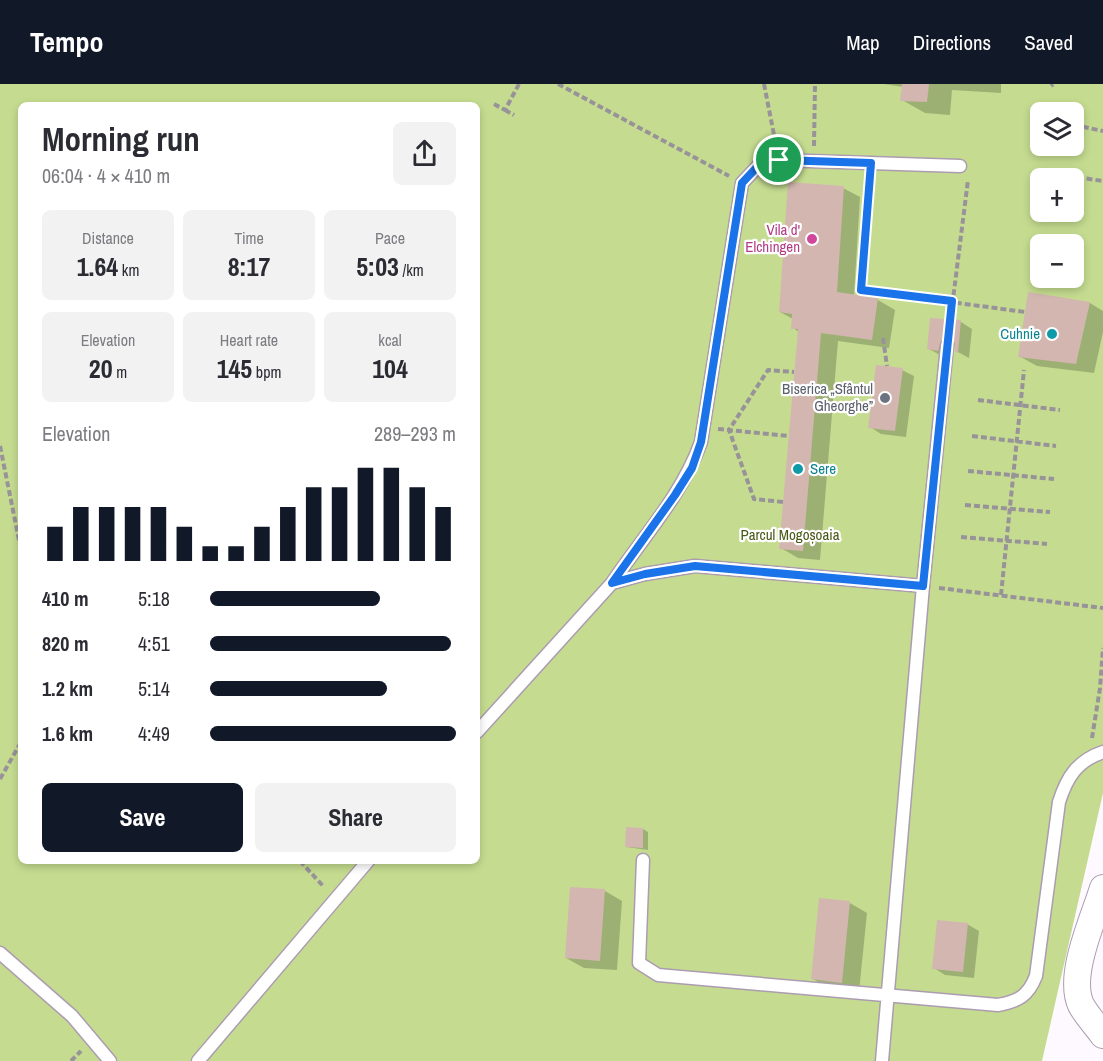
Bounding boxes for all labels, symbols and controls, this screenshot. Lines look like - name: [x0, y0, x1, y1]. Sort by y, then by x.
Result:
- text: Tempo: [30, 23, 104, 61]
- text: Map: [846, 28, 880, 57]
- text: Directions: [913, 28, 991, 57]
- text: Saved: [1024, 28, 1073, 57]
- map controls: [1030, 102, 1084, 288]
- button: layers: [1030, 102, 1084, 156]
- text: Morning run: [42, 117, 200, 161]
- button: share: [393, 122, 456, 185]
- pin: [753, 134, 804, 185]
- icon: arrive: [762, 143, 795, 176]
- text: 06:04 · 4 × 410 m: [42, 162, 170, 189]
- button: +: [1030, 168, 1084, 222]
- place label: Vila d' Elchingen: [745, 219, 800, 257]
- text: Distance: [82, 227, 134, 249]
- text: Time: [234, 227, 264, 249]
- text: Pace: [375, 227, 405, 249]
- marker: Vila d' Elchingen: [805, 232, 819, 246]
- button: −: [1030, 234, 1084, 288]
- text: 1.64: [77, 249, 118, 284]
- text: 8:17: [228, 249, 270, 284]
- text: 5:03: [356, 249, 399, 284]
- text: km: [118, 259, 139, 281]
- text: /km: [399, 259, 424, 281]
- place label: Cuhnie: [1000, 323, 1040, 344]
- marker: Cuhnie: [1045, 327, 1059, 341]
- text: Elevation: [81, 329, 135, 351]
- text: Heart rate: [220, 329, 278, 351]
- text: kcal: [378, 329, 402, 351]
- text: 20: [89, 351, 113, 386]
- text: 145: [217, 351, 252, 386]
- text: 104: [372, 351, 408, 386]
- text: m: [113, 361, 127, 383]
- text: bpm: [252, 361, 281, 383]
- place label: Biserica „Sfântul Gheorghe”: [782, 378, 873, 416]
- marker: Biserica „Sfântul Gheorghe”: [878, 391, 892, 405]
- text: Elevation: [42, 420, 110, 447]
- text: 289–293 m: [374, 420, 456, 447]
- place label: Sere: [810, 458, 836, 479]
- marker: Sere: [791, 462, 805, 476]
- park label: Parcul Mogoșoaia: [740, 524, 840, 545]
- text: 410 m: [42, 585, 89, 612]
- text: 5:18: [138, 585, 170, 612]
- text: 820 m: [42, 630, 89, 657]
- text: 4:51: [138, 630, 170, 657]
- text: 1.2 km: [42, 675, 93, 702]
- text: 5:14: [138, 675, 170, 702]
- text: 1.6 km: [42, 720, 93, 747]
- text: 4:49: [138, 720, 170, 747]
- button: Save: [42, 783, 243, 852]
- button: Share: [255, 783, 456, 852]

